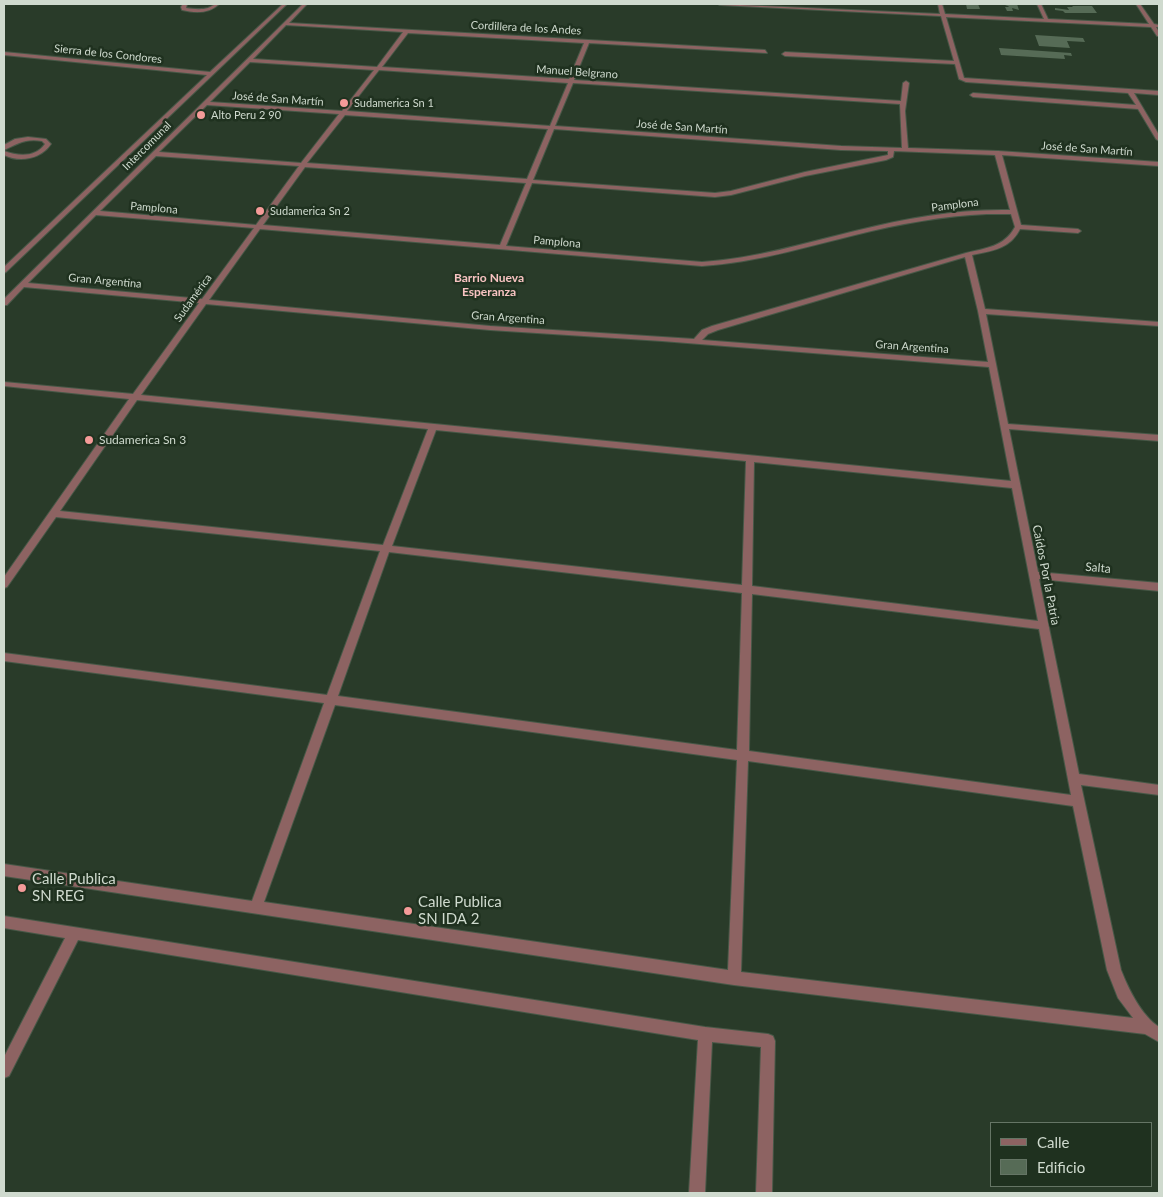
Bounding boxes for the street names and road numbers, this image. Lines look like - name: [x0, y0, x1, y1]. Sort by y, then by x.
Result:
- street label: Cordillera de los Andes: [470, 19, 582, 37]
- street label: Sierra de los Condores: [54, 42, 162, 66]
- street label: Manuel Belgrano: [536, 63, 618, 81]
- street label: José de San Martín: [232, 89, 324, 109]
- street label: José de San Martín: [636, 117, 728, 137]
- street label: Intercomunal: [120, 119, 174, 173]
- street label: José de San Martín: [1041, 139, 1133, 159]
- street label: Pamplona: [931, 196, 979, 214]
- street label: Pamplona: [130, 199, 178, 217]
- street label: Pamplona: [533, 233, 581, 251]
- street label: Gran Argentina: [68, 271, 142, 291]
- street label: Sudamérica: [171, 272, 215, 324]
- street label: Gran Argentina: [471, 309, 545, 327]
- street label: Gran Argentina: [875, 338, 949, 356]
- street label: Caídos Por la Patria: [1029, 524, 1063, 626]
- street label: Salta: [1085, 560, 1111, 576]

